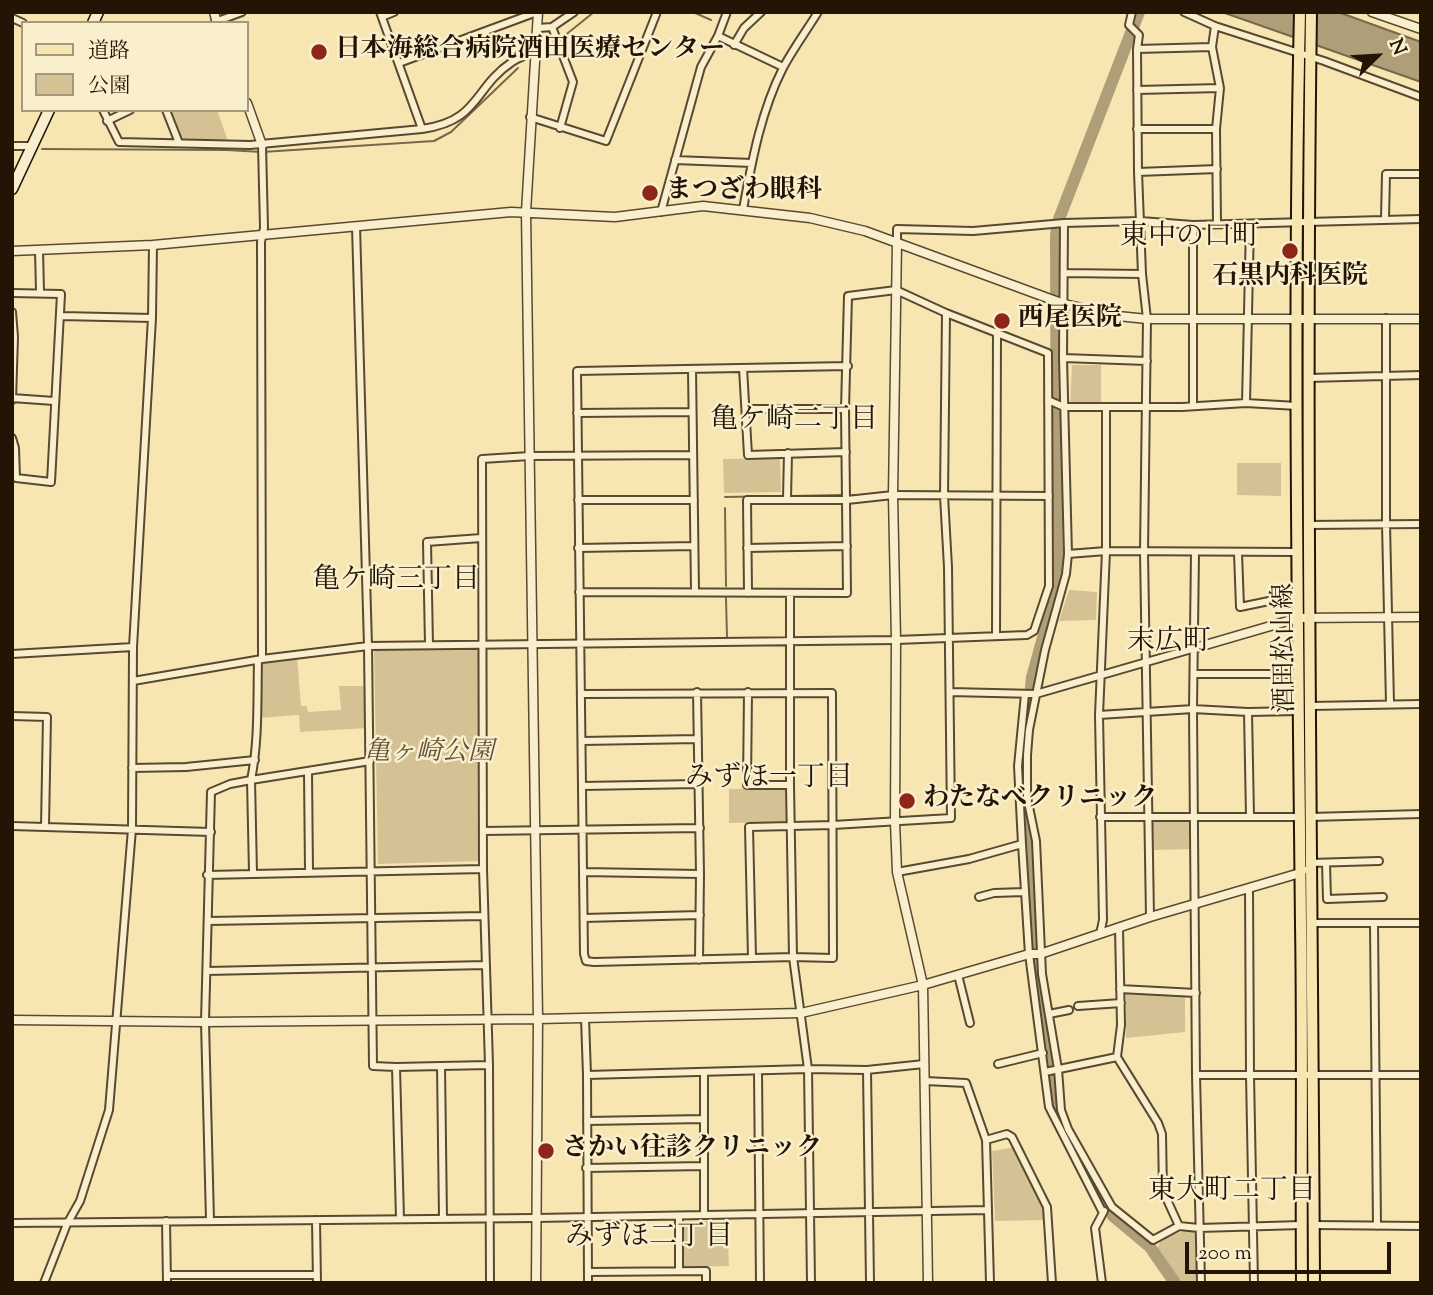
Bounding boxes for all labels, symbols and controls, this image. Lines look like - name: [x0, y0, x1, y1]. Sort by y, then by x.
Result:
- legend: [21, 21, 248, 112]
- north arrow: [1342, 21, 1412, 91]
- text: N: [1381, 35, 1412, 60]
- place label: 日本海総合病院酒田医療センター: [335, 36, 725, 68]
- text: 道路: [88, 37, 130, 67]
- marker: 日本海総合病院酒田医療センター: [309, 42, 329, 62]
- text: 公園: [88, 72, 130, 102]
- place label: まつざわ眼科: [666, 177, 822, 209]
- marker: まつざわ眼科: [640, 183, 660, 203]
- district label: 東中の口町: [1120, 222, 1260, 256]
- marker: 石黒内科医院: [1280, 241, 1300, 261]
- place label: 石黒内科医院: [1212, 263, 1368, 295]
- place label: 西尾医院: [1018, 305, 1122, 337]
- marker: 西尾医院: [992, 311, 1012, 331]
- district label: 亀ケ崎二丁目: [710, 405, 878, 439]
- district label: 亀ケ崎三丁目: [312, 565, 480, 599]
- street label: 酒田松山線: [1270, 583, 1304, 713]
- district label: 末広町: [1127, 627, 1211, 661]
- park label: 亀ヶ崎公園: [364, 739, 494, 771]
- district label: みずほ一丁目: [685, 763, 853, 797]
- place label: わたなべクリニック: [923, 785, 1157, 817]
- marker: わたなべクリニック: [897, 791, 917, 811]
- place label: さかい往診クリニック: [562, 1135, 822, 1167]
- marker: さかい往診クリニック: [536, 1141, 556, 1161]
- district label: 東大町二丁目: [1148, 1176, 1316, 1210]
- district label: みずほ二丁目: [565, 1222, 733, 1256]
- scale bar: [1188, 1228, 1394, 1272]
- text: 200 m: [1198, 1239, 1252, 1269]

